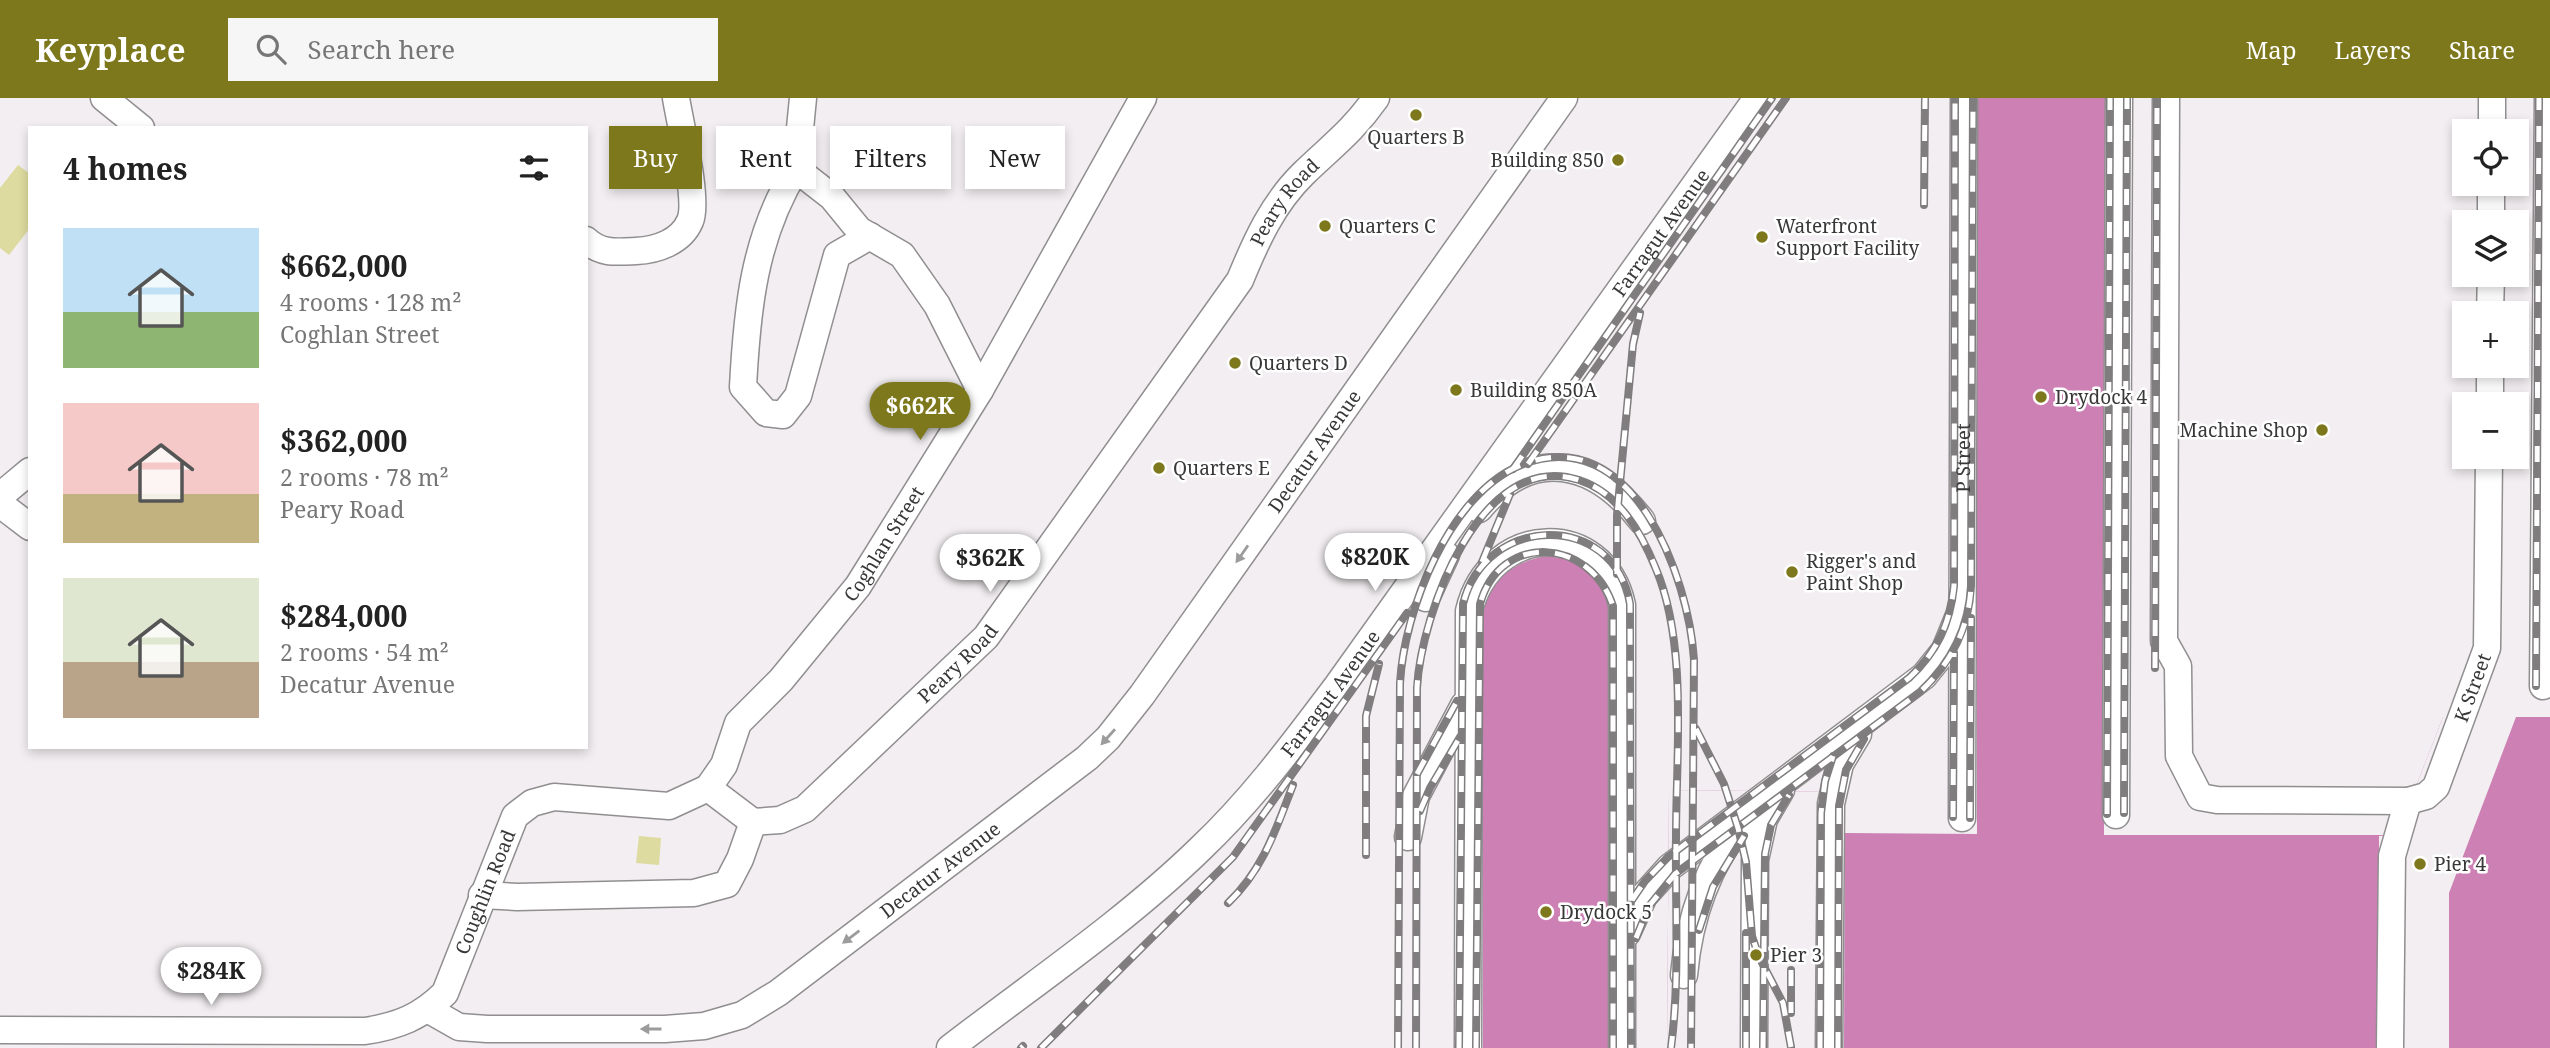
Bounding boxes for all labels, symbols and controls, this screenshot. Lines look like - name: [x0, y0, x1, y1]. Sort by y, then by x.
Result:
- search box: [228, 18, 718, 81]
- text: Keyplace: [35, 27, 186, 72]
- icon: search: [252, 30, 290, 68]
- text: Search here: [308, 31, 455, 67]
- text: Map: [2246, 33, 2297, 66]
- text: Layers: [2335, 33, 2411, 66]
- text: Share: [2449, 33, 2515, 66]
- marker: Quarters B: [1408, 107, 1424, 123]
- map controls: [2452, 119, 2529, 469]
- button: locate: [2452, 119, 2529, 196]
- place label: Quarters B: [1367, 124, 1465, 150]
- chip: Buy: [609, 126, 702, 189]
- chip: Rent: [716, 126, 816, 189]
- chip: Filters: [830, 126, 951, 189]
- chip: New: [965, 126, 1065, 189]
- place label: Building 850: [1491, 147, 1604, 173]
- text: 4 homes: [63, 148, 187, 189]
- icon: filters: [515, 149, 553, 187]
- street label: Peary Road: [1244, 152, 1325, 250]
- marker: Building 850: [1610, 152, 1626, 168]
- street label: Farragut Avenue: [1606, 164, 1715, 302]
- button: layers: [2452, 210, 2529, 287]
- place label: Quarters C: [1339, 213, 1436, 239]
- place label: Waterfront Support Facility: [1776, 213, 1920, 261]
- marker: Quarters C: [1317, 218, 1333, 234]
- marker: Waterfront Support Facility: [1754, 229, 1770, 245]
- text: $662,000: [280, 245, 407, 286]
- icon: home: [119, 256, 203, 340]
- text: 4 rooms · 128 m²: [280, 286, 462, 318]
- button: +: [2452, 301, 2529, 378]
- text: Coghlan Street: [280, 318, 439, 350]
- place label: Quarters D: [1249, 350, 1348, 376]
- marker: Quarters D: [1227, 355, 1243, 371]
- place label: Building 850A: [1470, 377, 1597, 403]
- pin: $662K: [871, 382, 969, 442]
- marker: Building 850A: [1448, 382, 1464, 398]
- place label: Drydock 4: [2055, 384, 2148, 410]
- street label: Decatur Avenue: [1262, 385, 1367, 518]
- text: $662K: [886, 389, 954, 421]
- marker: Drydock 4: [2033, 389, 2049, 405]
- button: −: [2452, 392, 2529, 469]
- place label: Machine Shop: [2180, 417, 2308, 443]
- text: $362,000: [280, 420, 407, 461]
- marker: Machine Shop: [2314, 422, 2330, 438]
- street label: P Street: [1950, 423, 1976, 493]
- icon: home: [119, 431, 203, 515]
- place label: Quarters E: [1173, 455, 1270, 481]
- marker: Quarters E: [1151, 460, 1167, 476]
- text: 2 rooms · 78 m²: [280, 461, 449, 493]
- street label: Coghlan Street: [837, 481, 930, 607]
- text: Peary Road: [280, 493, 404, 525]
- pin: $820K: [1326, 533, 1424, 593]
- pin: $362K: [941, 534, 1039, 594]
- text: $820K: [1341, 540, 1409, 572]
- text: $362K: [956, 541, 1024, 573]
- one-way arrow: [1235, 545, 1249, 563]
- place label: Rigger's and Paint Shop: [1806, 548, 1917, 596]
- marker: Rigger's and Paint Shop: [1784, 564, 1800, 580]
- text: $284,000: [280, 595, 407, 636]
- icon: home: [119, 606, 203, 690]
- street label: Peary Road: [912, 619, 1004, 709]
- street label: Farragut Avenue: [1275, 625, 1386, 762]
- text: 2 rooms · 54 m²: [280, 636, 449, 668]
- street label: K Street: [2448, 649, 2497, 726]
- text: Decatur Avenue: [280, 668, 455, 700]
- one-way arrow: [1100, 728, 1116, 745]
- street label: Decatur Avenue: [875, 816, 1006, 924]
- street label: Coughlin Road: [449, 825, 521, 958]
- place label: Pier 4: [2434, 851, 2487, 877]
- marker: Pier 4: [2412, 856, 2428, 872]
- place label: Drydock 5: [1560, 899, 1652, 925]
- marker: Drydock 5: [1538, 904, 1554, 920]
- one-way arrow: [843, 930, 861, 945]
- place label: Pier 3: [1770, 942, 1822, 968]
- marker: Pier 3: [1748, 947, 1764, 963]
- pin: $284K: [162, 948, 260, 1007]
- text: $284K: [177, 954, 245, 986]
- one-way arrow: [639, 1023, 661, 1035]

